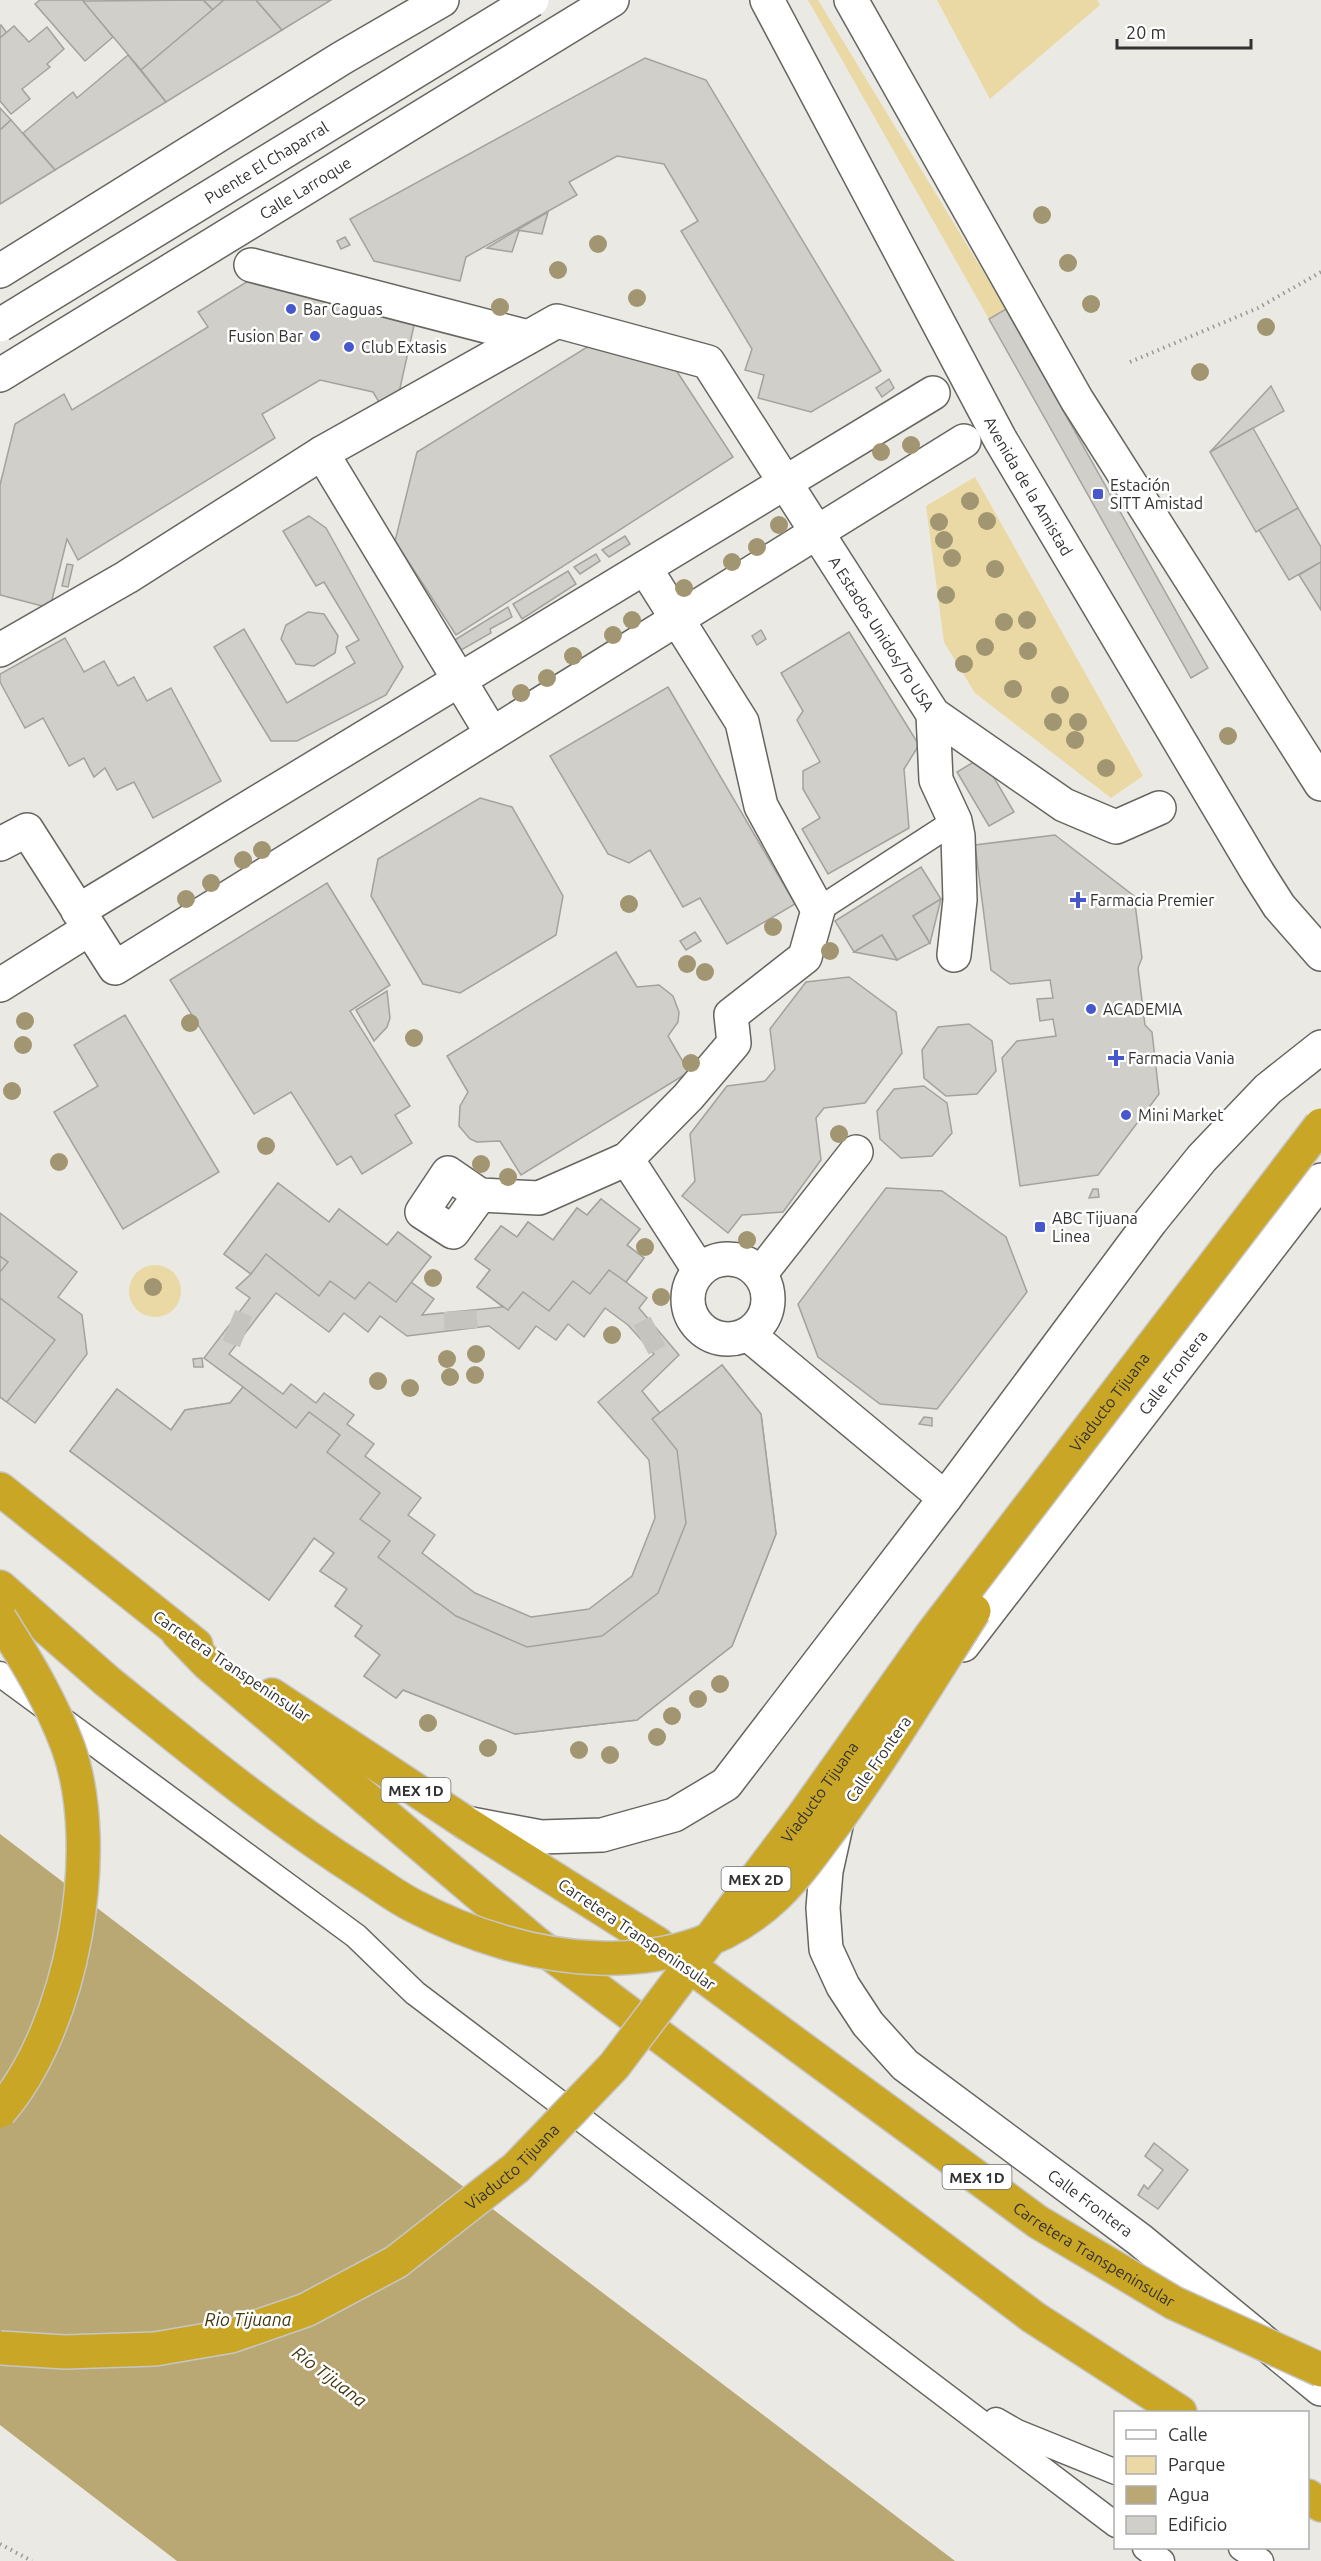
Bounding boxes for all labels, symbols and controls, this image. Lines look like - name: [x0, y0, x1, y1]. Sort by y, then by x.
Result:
- scale bar: [1117, 12, 1250, 50]
- text: 20 m: [1126, 22, 1166, 42]
- street label: Puente El Chaparral: [201, 118, 331, 207]
- street label: Calle Larroque: [256, 153, 354, 223]
- place label: Bar Caguas: [303, 300, 383, 318]
- marker: Bar Caguas: [284, 302, 298, 316]
- place label: Fusion Bar: [228, 327, 303, 345]
- marker: Fusion Bar: [308, 329, 322, 343]
- place label: Club Extasis: [361, 338, 447, 356]
- marker: Club Extasis: [342, 340, 356, 354]
- street label: Avenida de la Amistad: [981, 414, 1076, 559]
- place label: Estación SITT Amistad: [1110, 476, 1203, 512]
- marker: Estación SITT Amistad: [1091, 487, 1105, 501]
- street label: A Estados Unidos/To USA: [825, 553, 938, 715]
- place label: Farmacia Premier: [1090, 891, 1214, 909]
- marker: Farmacia Premier: [1071, 893, 1085, 907]
- place label: ACADEMIA: [1103, 1000, 1183, 1018]
- marker: ACADEMIA: [1084, 1002, 1098, 1016]
- place label: Farmacia Vania: [1128, 1049, 1235, 1067]
- marker: Farmacia Vania: [1109, 1051, 1123, 1065]
- place label: Mini Market: [1138, 1106, 1224, 1124]
- marker: Mini Market: [1119, 1108, 1133, 1122]
- place label: ABC Tijuana Linea: [1052, 1209, 1138, 1245]
- marker: ABC Tijuana Linea: [1033, 1220, 1047, 1234]
- street label: Calle Frontera: [1135, 1327, 1211, 1418]
- street label: Viaducto Tijuana: [1066, 1349, 1153, 1455]
- street label: Carretera Transpeninsular: [150, 1607, 314, 1725]
- street label: Calle Frontera: [842, 1712, 914, 1806]
- street label: Viaducto Tijuana: [777, 1738, 862, 1846]
- road number: MEX 1D: [382, 1778, 450, 1802]
- road number: MEX 2D: [722, 1867, 790, 1891]
- street label: Carretera Transpeninsular: [555, 1875, 719, 1993]
- street label: Viaducto Tijuana: [462, 2120, 563, 2213]
- road number: MEX 1D: [942, 2165, 1012, 2189]
- street label: Calle Frontera: [1044, 2166, 1136, 2240]
- street label: Carretera Transpeninsular: [1010, 2198, 1178, 2310]
- water label: Rio Tijuana: [204, 2309, 292, 2329]
- water label: Río Tijuana: [289, 2342, 371, 2410]
- legend: [1114, 2411, 1309, 2549]
- text: Calle: [1168, 2424, 1208, 2444]
- text: Parque: [1168, 2454, 1225, 2474]
- text: Agua: [1168, 2484, 1210, 2504]
- text: Edificio: [1168, 2514, 1227, 2534]

